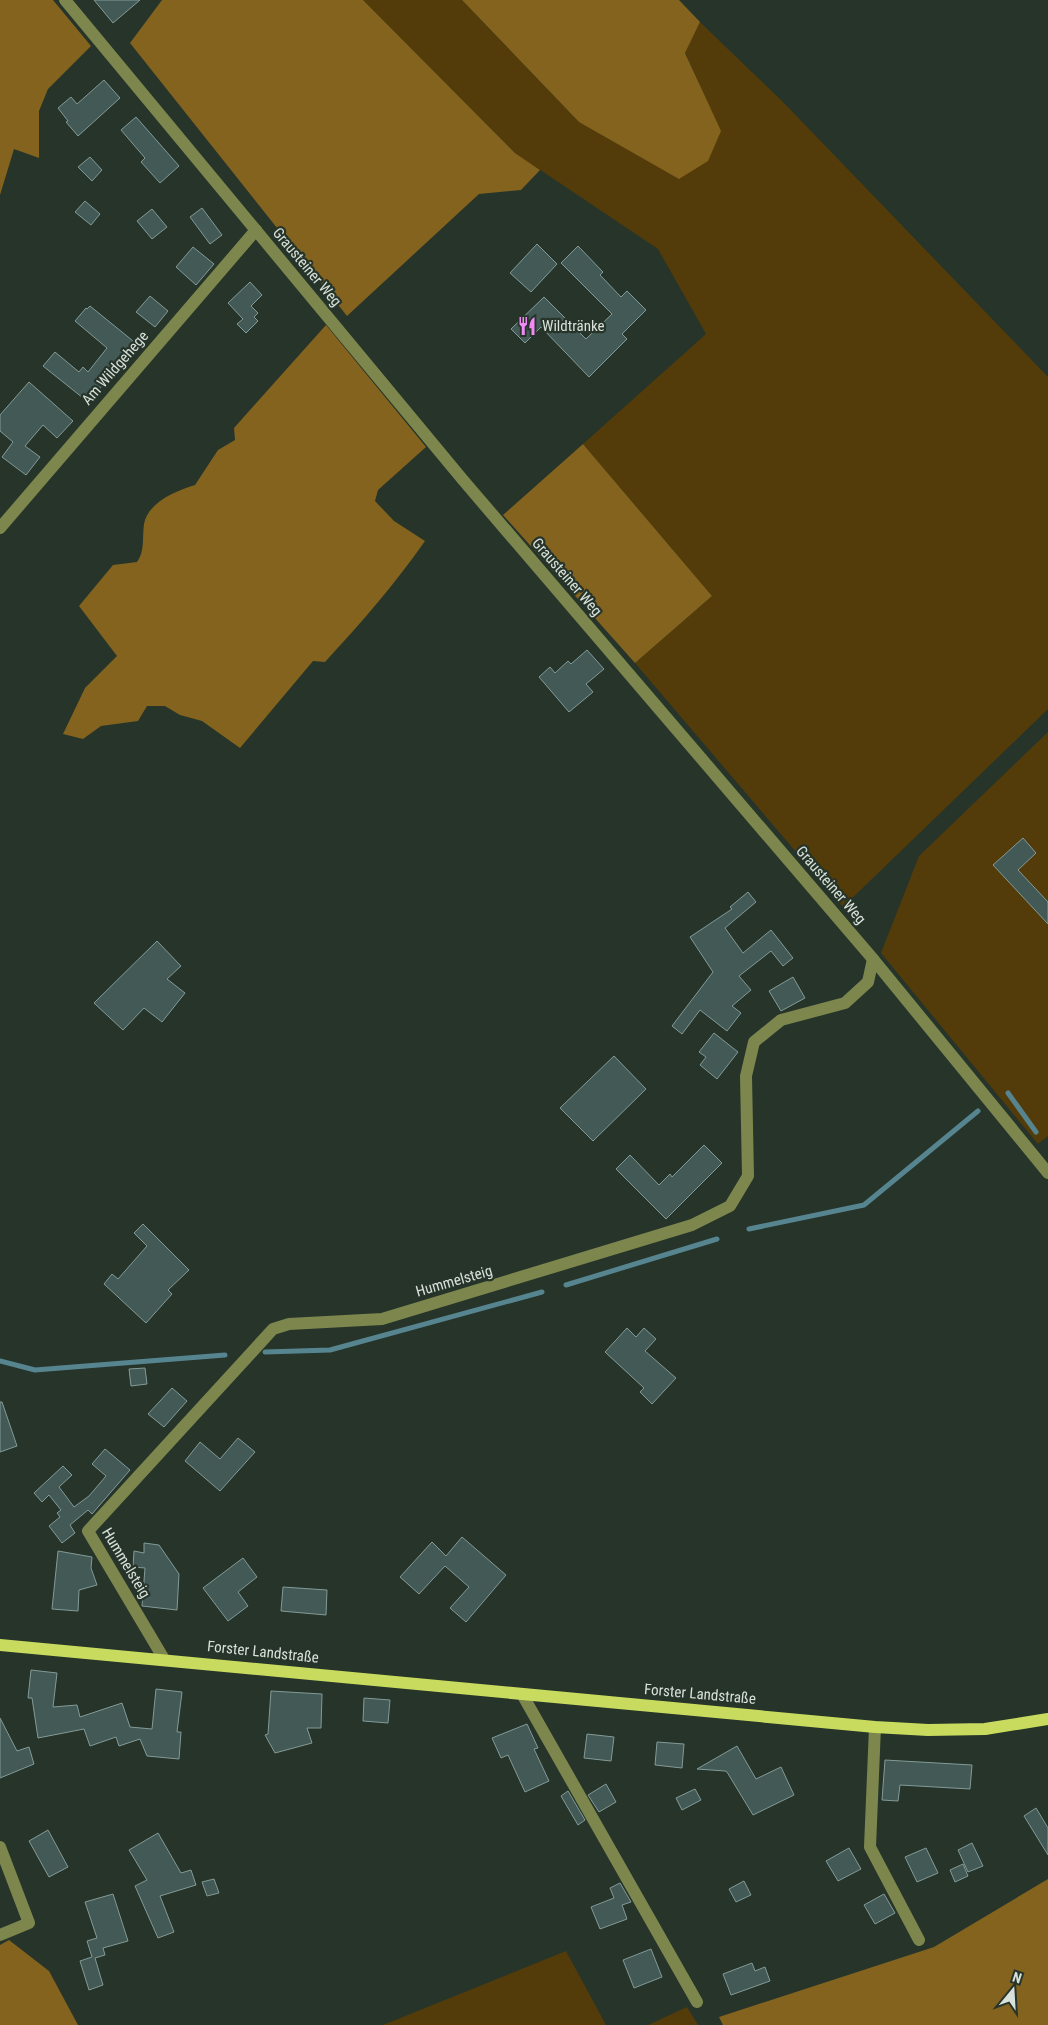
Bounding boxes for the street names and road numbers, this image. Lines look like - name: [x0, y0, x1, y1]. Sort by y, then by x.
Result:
- street label: Grausteiner Weg: [269, 224, 345, 310]
- street label: Am Wildgehege: [78, 327, 152, 409]
- street label: Grausteiner Weg: [528, 534, 606, 620]
- street label: Grausteiner Weg: [792, 842, 870, 928]
- street label: Hummelsteig: [414, 1261, 494, 1301]
- street label: Hummelsteig: [98, 1525, 154, 1601]
- street label: Forster Landstraße: [206, 1637, 320, 1667]
- street label: Forster Landstraße: [643, 1680, 757, 1708]

